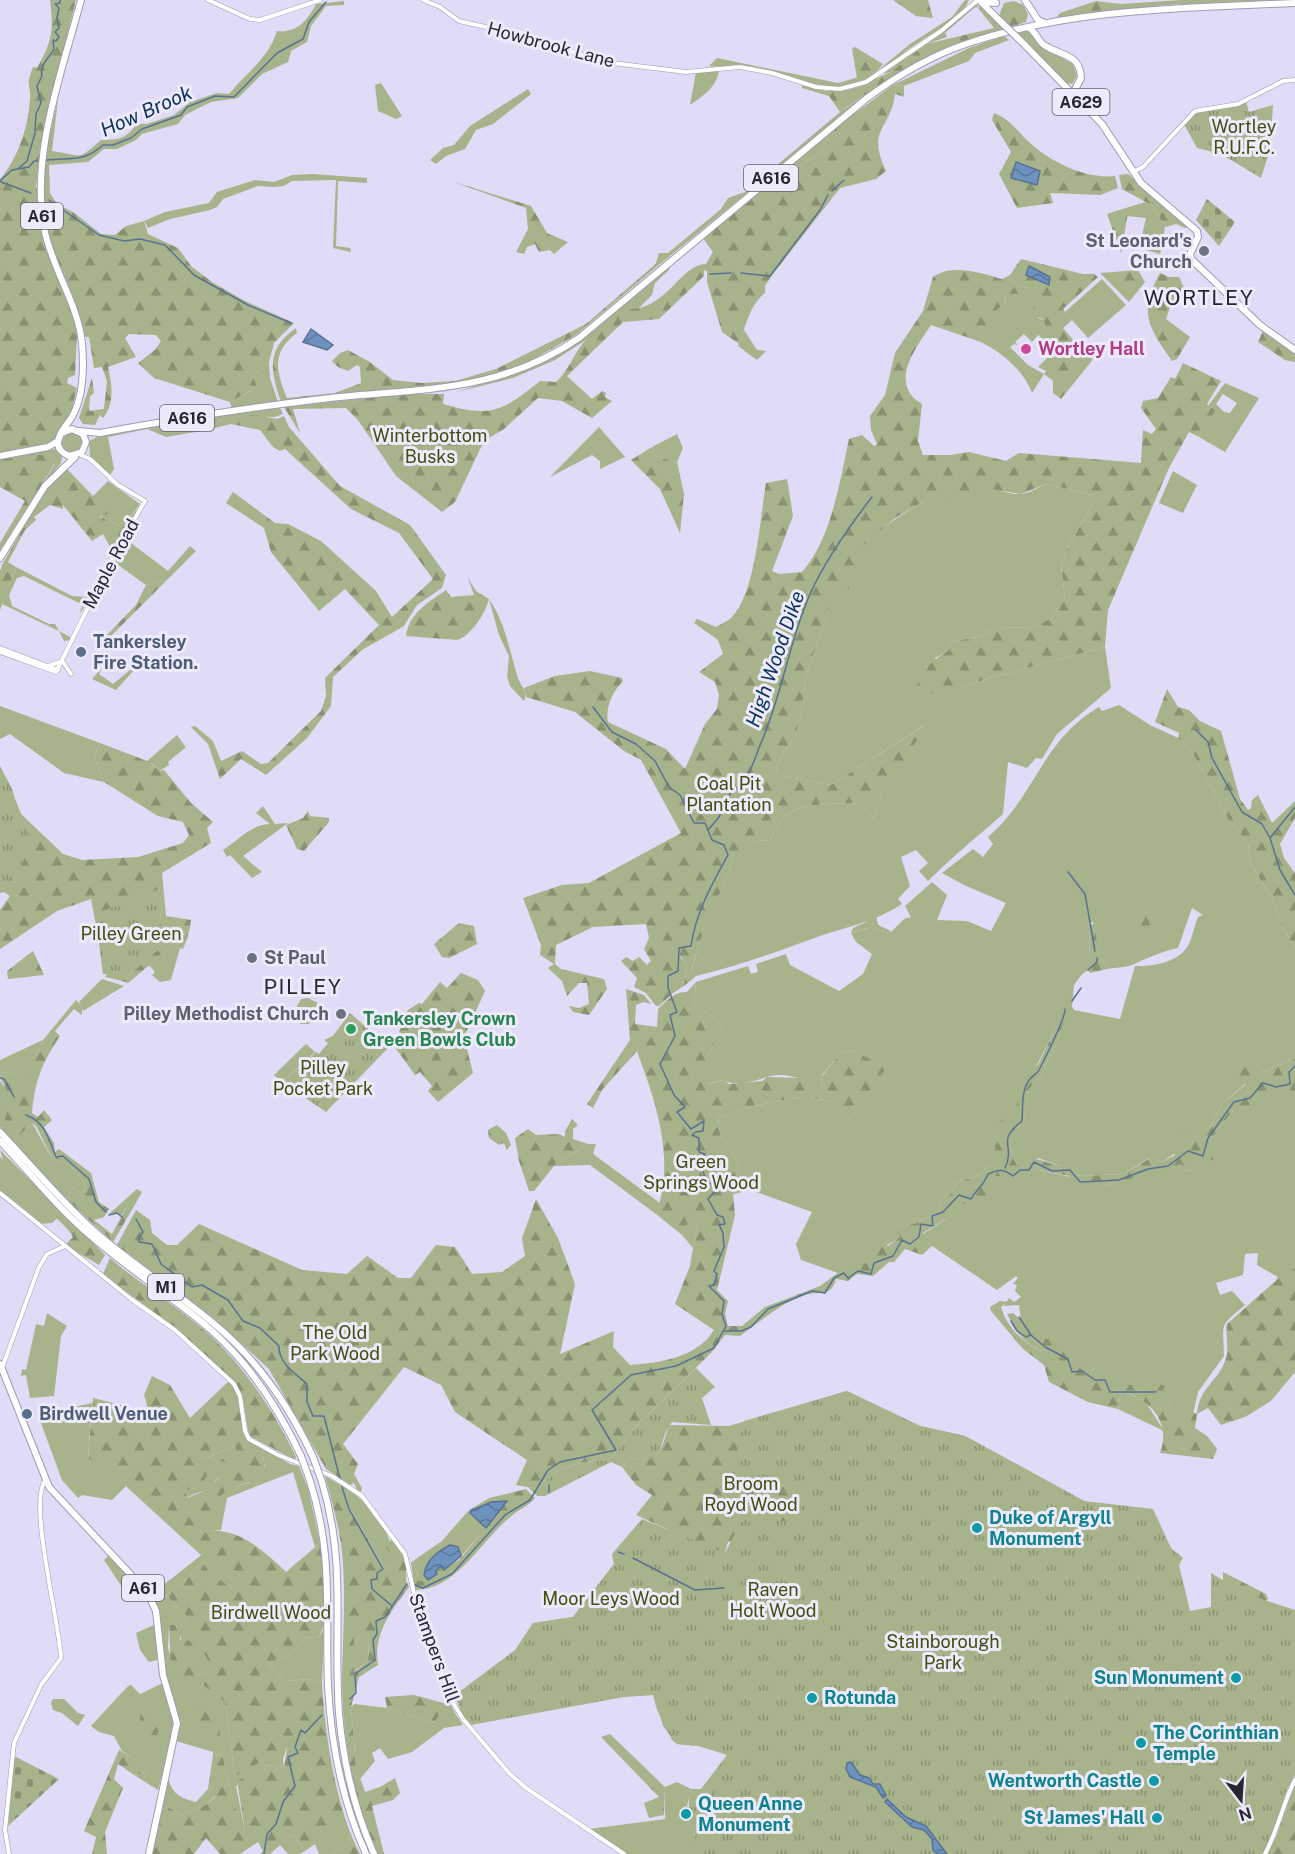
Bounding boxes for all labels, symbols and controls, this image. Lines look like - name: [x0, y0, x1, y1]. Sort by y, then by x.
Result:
- street label: Howbrook Lane: [485, 17, 617, 72]
- water label: How Brook: [96, 80, 196, 142]
- road number: A629: [1052, 89, 1110, 115]
- park label: Wortley R.U.F.C.: [1211, 116, 1277, 158]
- road number: A616: [744, 165, 798, 191]
- road number: A61: [21, 203, 63, 229]
- place label: St Leonard's Church: [1085, 230, 1192, 272]
- marker: St Leonard's Church: [1197, 244, 1211, 258]
- district label: WORTLEY: [1144, 285, 1254, 310]
- place label: Wortley Hall: [1038, 338, 1145, 359]
- marker: Wortley Hall: [1019, 342, 1033, 356]
- road number: A616: [160, 405, 214, 431]
- park label: Winterbottom Busks: [373, 425, 487, 467]
- street label: Maple Road: [78, 515, 143, 612]
- water label: High Wood Dike: [740, 588, 810, 730]
- place label: Tankersley Fire Station.: [93, 631, 198, 673]
- marker: Tankersley Fire Station.: [74, 645, 88, 659]
- park label: Coal Pit Plantation: [686, 773, 772, 815]
- park label: Pilley Green: [80, 923, 182, 944]
- place label: St Paul: [264, 947, 326, 968]
- marker: St Paul: [245, 951, 259, 965]
- district label: PILLEY: [264, 974, 342, 999]
- place label: Pilley Methodist Church: [123, 1003, 329, 1024]
- marker: Pilley Methodist Church: [334, 1007, 348, 1021]
- place label: Tankersley Crown Green Bowls Club: [363, 1008, 516, 1050]
- marker: Tankersley Crown Green Bowls Club: [344, 1022, 358, 1036]
- park label: Pilley Pocket Park: [273, 1057, 373, 1099]
- park label: Green Springs Wood: [643, 1151, 759, 1193]
- road number: M1: [148, 1274, 184, 1300]
- park label: The Old Park Wood: [290, 1322, 380, 1364]
- place label: Birdwell Venue: [39, 1403, 168, 1424]
- marker: Birdwell Venue: [20, 1407, 34, 1421]
- park label: Broom Royd Wood: [704, 1473, 798, 1515]
- place label: Duke of Argyll Monument: [989, 1507, 1112, 1549]
- marker: Duke of Argyll Monument: [970, 1521, 984, 1535]
- road number: A61: [122, 1575, 164, 1601]
- park label: Raven Holt Wood: [729, 1579, 817, 1621]
- park label: Moor Leys Wood: [542, 1588, 680, 1609]
- street label: Stampers Hill: [405, 1590, 464, 1705]
- park label: Birdwell Wood: [211, 1602, 331, 1623]
- park label: Stainborough Park: [886, 1631, 1000, 1673]
- place label: Sun Monument: [1094, 1667, 1224, 1688]
- marker: Sun Monument: [1229, 1671, 1243, 1685]
- place label: Rotunda: [824, 1687, 896, 1708]
- marker: Rotunda: [805, 1691, 819, 1705]
- place label: The Corinthian Temple: [1153, 1722, 1279, 1764]
- marker: The Corinthian Temple: [1134, 1736, 1148, 1750]
- place label: Wentworth Castle: [988, 1770, 1142, 1791]
- north arrow: [1211, 1770, 1271, 1830]
- marker: Wentworth Castle: [1147, 1774, 1161, 1788]
- place label: Queen Anne Monument: [698, 1793, 803, 1835]
- text: N: [1236, 1803, 1254, 1825]
- marker: Queen Anne Monument: [679, 1807, 693, 1821]
- place label: St James' Hall: [1024, 1807, 1145, 1828]
- marker: St James' Hall: [1150, 1811, 1164, 1825]

